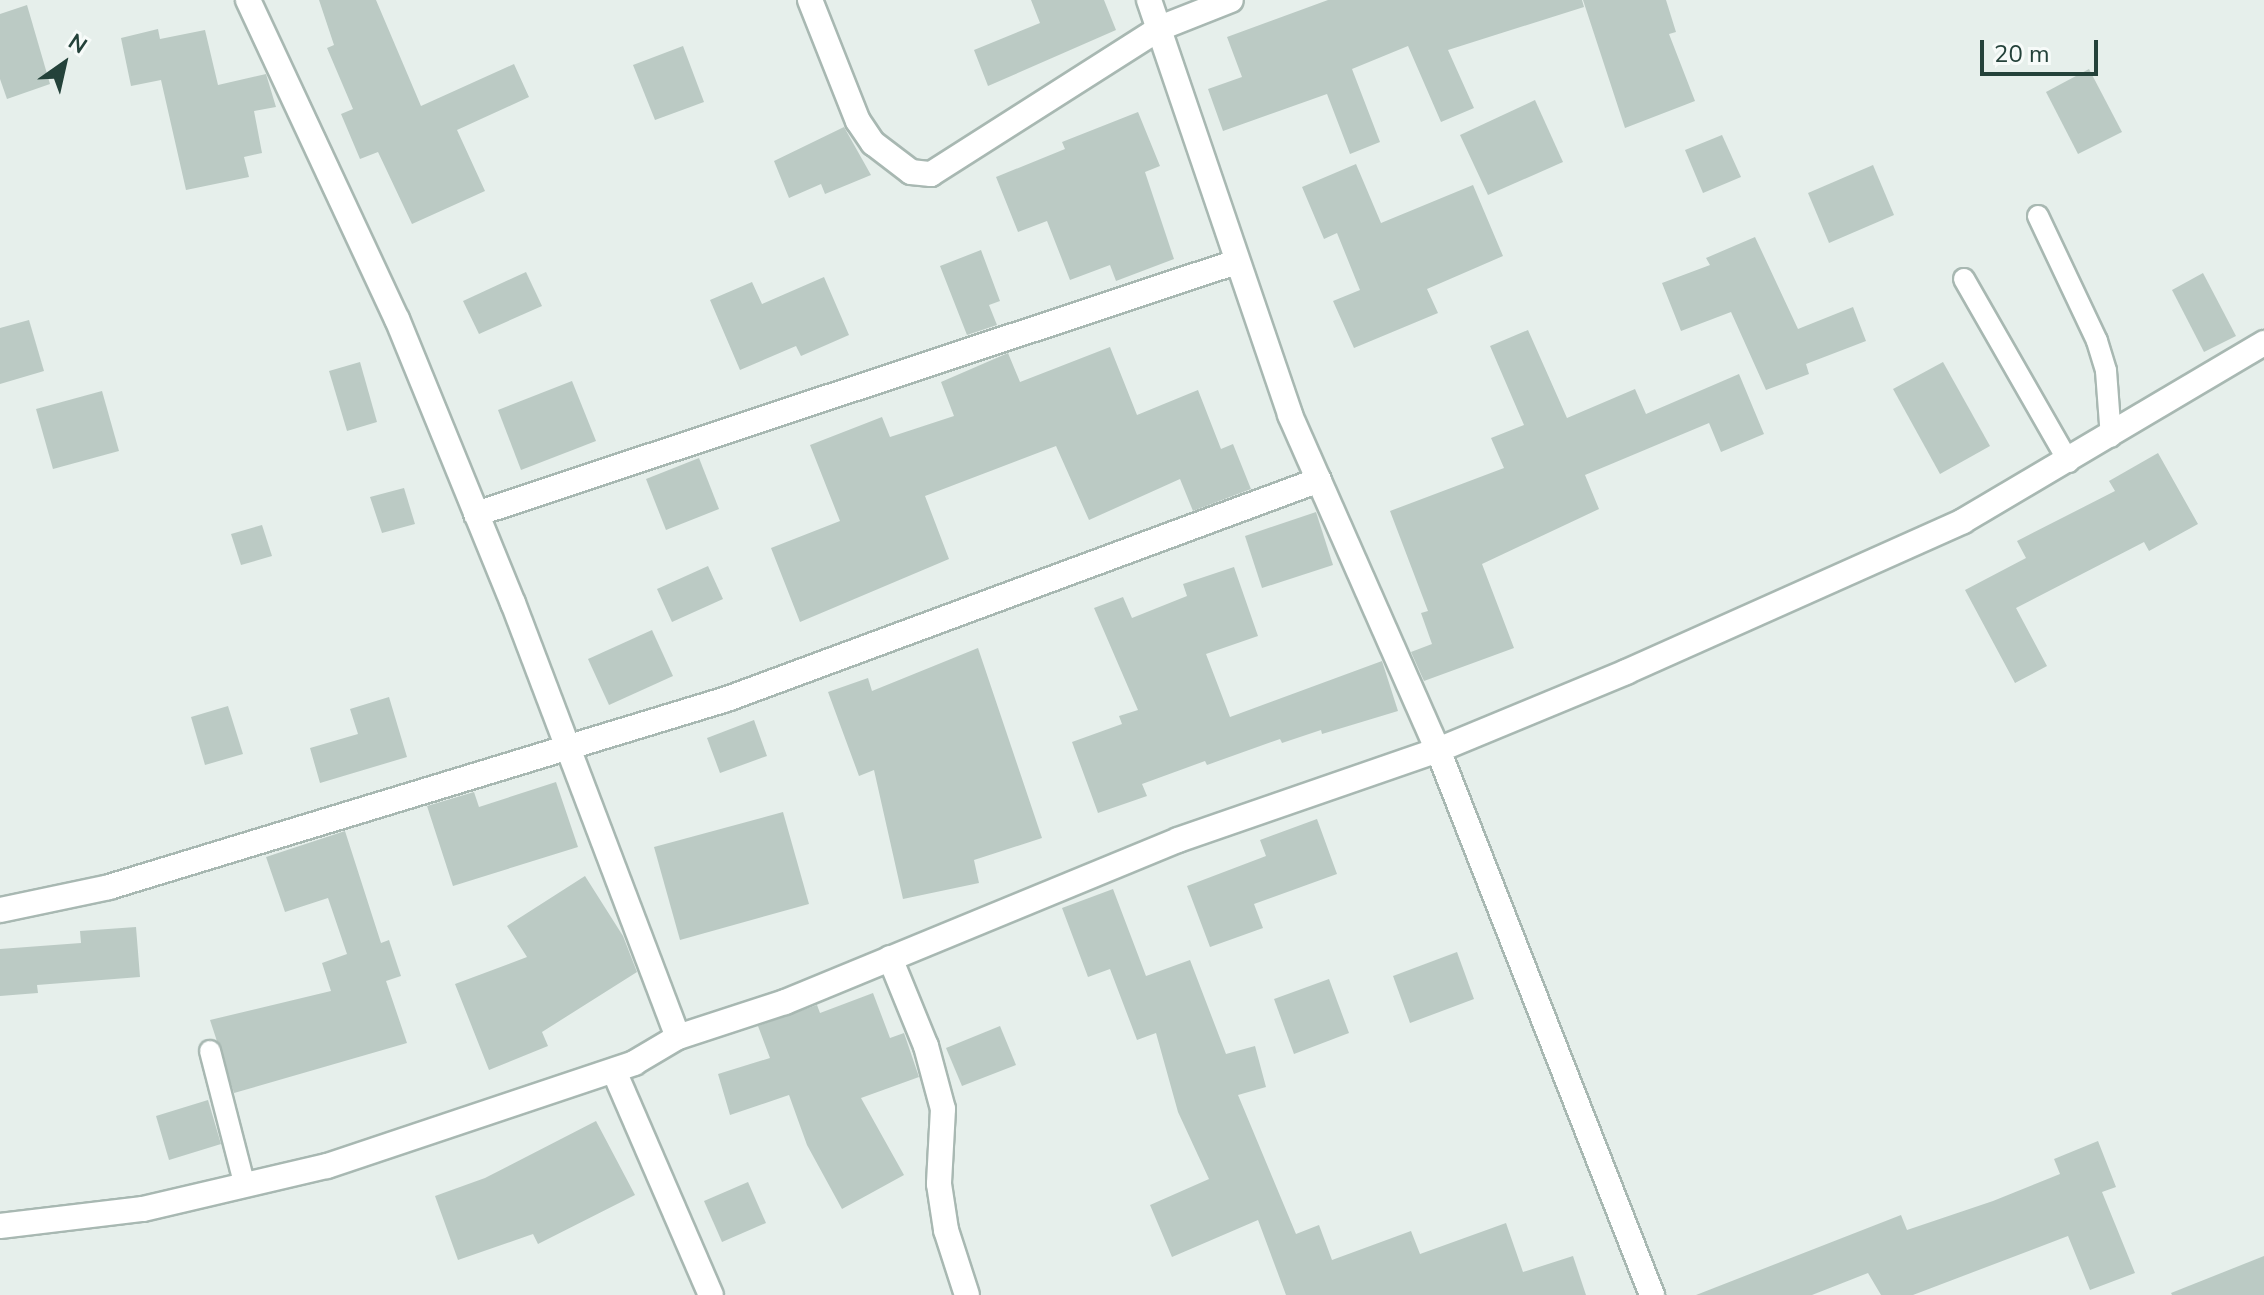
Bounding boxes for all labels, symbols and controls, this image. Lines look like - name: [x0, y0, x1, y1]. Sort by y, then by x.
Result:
- north arrow: [24, 24, 104, 104]
- scale bar: [1984, 24, 2102, 74]
- text: N: [62, 27, 93, 61]
- text: 20 m: [1994, 38, 2050, 70]

